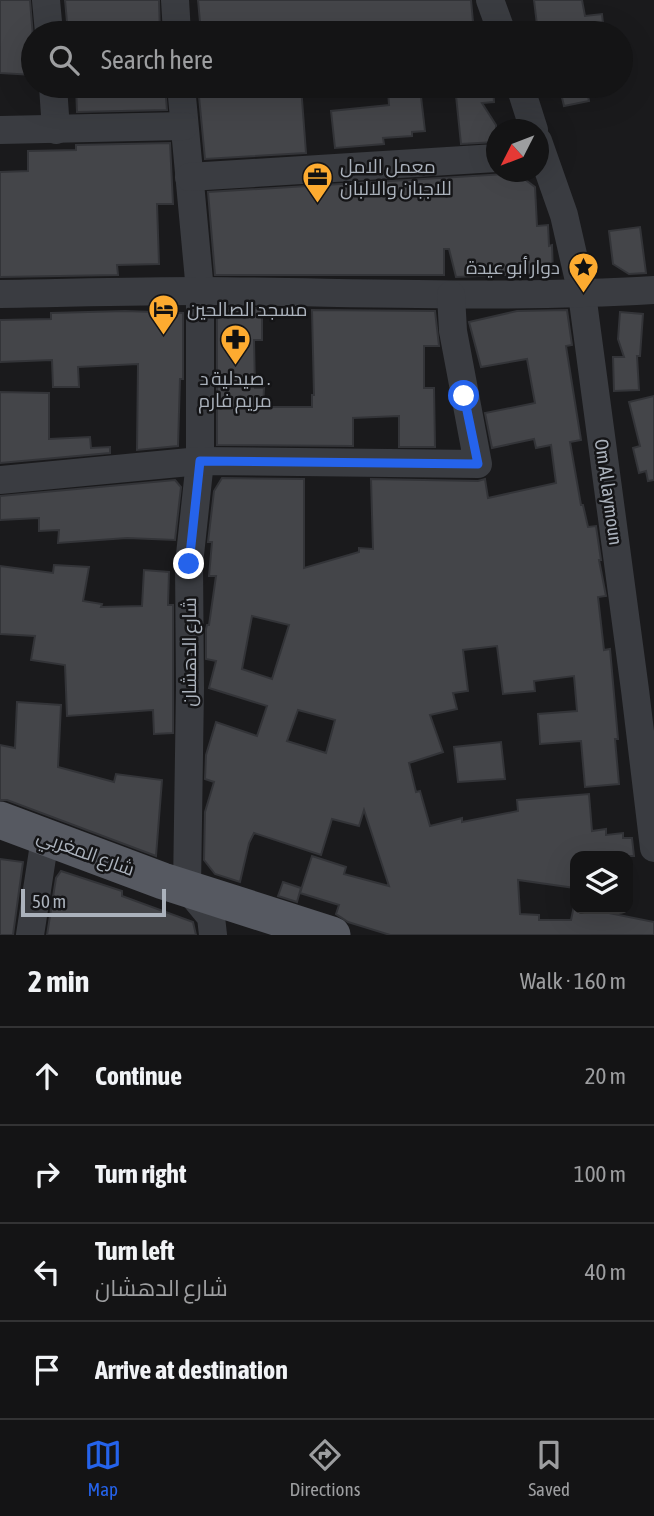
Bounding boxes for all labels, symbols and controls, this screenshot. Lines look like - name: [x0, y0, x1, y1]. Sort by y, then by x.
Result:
- search box: [21, 21, 633, 98]
- icon: search: [45, 41, 83, 79]
- text: Search here: [101, 45, 213, 75]
- north arrow: [486, 119, 549, 182]
- place label: معمل الامل للاجبان والالبان: [340, 155, 452, 200]
- office icon: معمل الامل للاجبان والالبان: [300, 160, 334, 204]
- place icon: دوار أبو عيدة: [566, 250, 600, 294]
- place label: دوار أبو عيدة: [466, 256, 560, 279]
- hotel icon: مسجد الصالحين: [147, 292, 181, 336]
- place label: مسجد الصالحين: [187, 298, 307, 321]
- pharmacy icon: صيدلية د . مريم فارم: [218, 322, 252, 366]
- place label: صيدلية د . مريم فارم: [198, 367, 272, 414]
- route start: [448, 380, 479, 411]
- street label: Om Al laymoun: [591, 437, 627, 547]
- route end: [173, 548, 204, 579]
- street label: شارع الدهشان: [178, 597, 203, 707]
- street label: شارع المغربي: [33, 824, 138, 884]
- map controls: [570, 851, 633, 914]
- button: layers: [570, 851, 633, 914]
- scale bar: [21, 886, 166, 918]
- text: 50 m: [32, 890, 66, 912]
- text: 2 min: [28, 964, 89, 998]
- text: Walk · 160 m: [520, 968, 626, 994]
- icon: ahead: [28, 1057, 66, 1095]
- text: Continue: [95, 1061, 182, 1091]
- text: 20 m: [585, 1063, 626, 1089]
- icon: right: [28, 1155, 66, 1193]
- text: Turn right: [95, 1159, 186, 1189]
- text: 100 m: [574, 1161, 626, 1187]
- text: Turn left: [95, 1236, 175, 1266]
- icon: left: [28, 1253, 66, 1291]
- text: 40 m: [585, 1259, 626, 1285]
- text: شارع الدهشان: [95, 1275, 228, 1301]
- icon: arrive: [28, 1351, 66, 1389]
- text: Arrive at destination: [95, 1355, 288, 1385]
- tab: Map: [84, 1436, 122, 1500]
- tab: Directions: [290, 1436, 360, 1500]
- tab: Saved: [528, 1436, 570, 1500]

